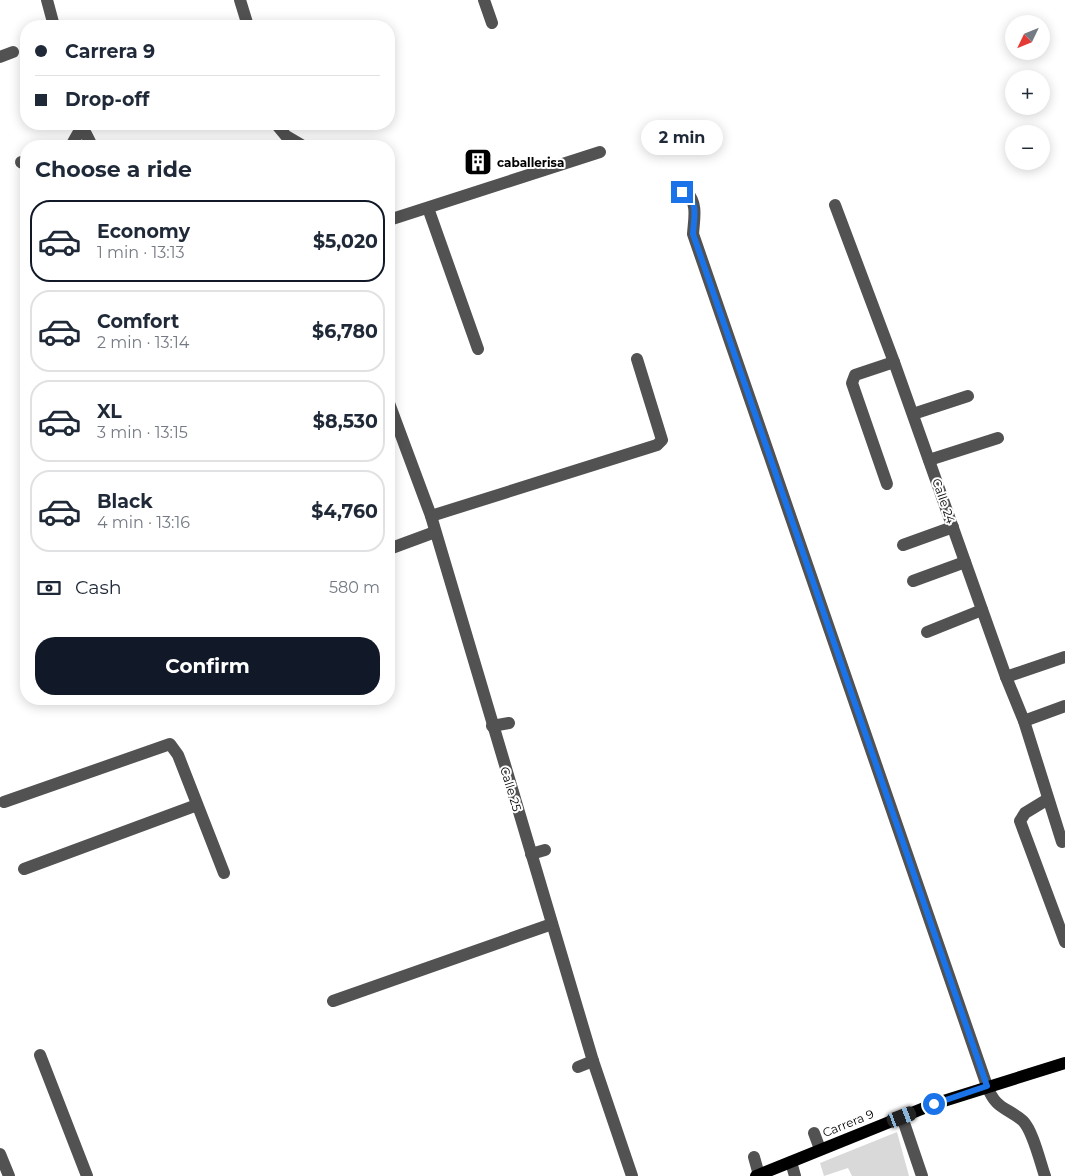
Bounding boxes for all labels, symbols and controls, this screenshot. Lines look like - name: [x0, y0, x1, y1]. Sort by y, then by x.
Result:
- north arrow: [1005, 15, 1050, 60]
- map controls: [1005, 15, 1050, 170]
- text: Carrera 9: [65, 40, 155, 63]
- button: +: [1005, 70, 1050, 115]
- text: Drop-off: [65, 88, 149, 111]
- callout: 2 min: [641, 120, 723, 154]
- button: −: [1005, 125, 1050, 170]
- text: 2 min: [659, 128, 705, 147]
- building icon: caballerisa: [463, 147, 493, 177]
- place label: caballerisa: [497, 155, 564, 170]
- text: Choose a ride: [35, 156, 192, 183]
- route end: [671, 181, 693, 203]
- icon: car: [37, 219, 82, 264]
- text: Economy: [97, 220, 190, 243]
- text: $5,020: [313, 230, 378, 253]
- text: 1 min · 13:13: [97, 243, 184, 262]
- icon: car: [37, 309, 82, 354]
- text: Comfort: [97, 310, 179, 333]
- text: $6,780: [312, 320, 378, 343]
- text: 2 min · 13:14: [97, 333, 189, 352]
- icon: car: [37, 399, 82, 444]
- text: XL: [97, 400, 122, 423]
- text: $8,530: [313, 410, 378, 433]
- text: 3 min · 13:15: [97, 423, 188, 442]
- street label: Calle 24: [929, 476, 959, 526]
- icon: car: [37, 489, 82, 534]
- text: Black: [97, 490, 153, 513]
- text: $4,760: [311, 500, 378, 523]
- text: 4 min · 13:16: [97, 513, 190, 532]
- icon: cash: [35, 574, 63, 602]
- text: Cash: [75, 576, 122, 599]
- text: 580 m: [329, 578, 380, 597]
- button: Confirm: [35, 637, 380, 695]
- street label: Calle 25: [497, 765, 525, 813]
- route start: [923, 1093, 945, 1115]
- car: [885, 1105, 918, 1129]
- street label: Carrera 9: [820, 1106, 876, 1140]

